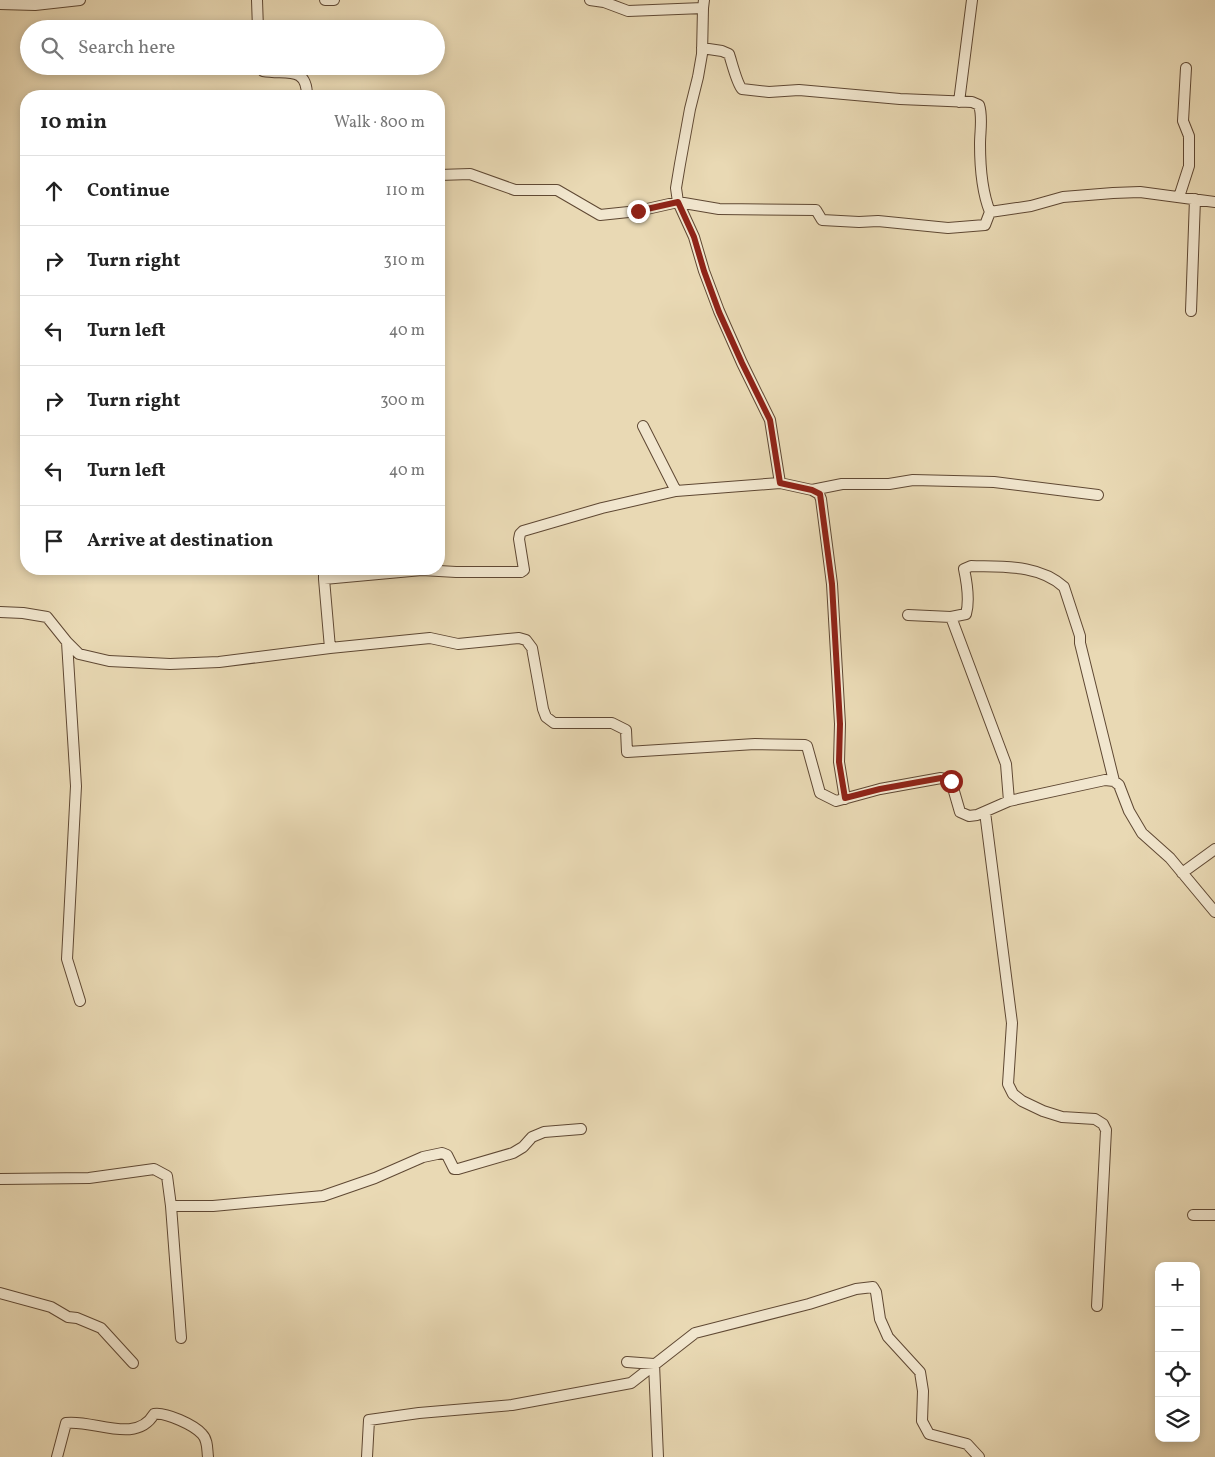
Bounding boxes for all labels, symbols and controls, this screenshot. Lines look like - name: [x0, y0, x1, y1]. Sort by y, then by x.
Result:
- search box: [20, 20, 445, 75]
- icon: search: [38, 34, 66, 62]
- text: Search here: [78, 35, 175, 61]
- text: 10 min: [40, 108, 107, 137]
- text: Walk · 800 m: [334, 112, 425, 134]
- icon: ahead: [40, 177, 68, 205]
- text: Continue: [87, 178, 170, 204]
- text: 110 m: [386, 180, 425, 202]
- route end: [627, 200, 650, 223]
- icon: right: [40, 247, 68, 275]
- text: Turn right: [87, 248, 180, 274]
- text: 310 m: [384, 250, 425, 272]
- icon: left: [40, 317, 68, 345]
- text: Turn left: [87, 318, 166, 344]
- text: 40 m: [389, 320, 425, 342]
- icon: right: [40, 387, 68, 415]
- text: Turn right: [87, 388, 180, 414]
- text: 300 m: [380, 390, 425, 412]
- icon: left: [40, 457, 68, 485]
- text: Turn left: [87, 458, 166, 484]
- text: 40 m: [389, 460, 425, 482]
- icon: arrive: [40, 527, 68, 555]
- text: Arrive at destination: [87, 528, 273, 554]
- route start: [940, 770, 963, 793]
- map controls: [1155, 1262, 1200, 1442]
- button: +: [1155, 1262, 1200, 1307]
- button: −: [1155, 1307, 1200, 1352]
- button: locate: [1155, 1352, 1200, 1397]
- button: layers: [1155, 1397, 1200, 1442]

